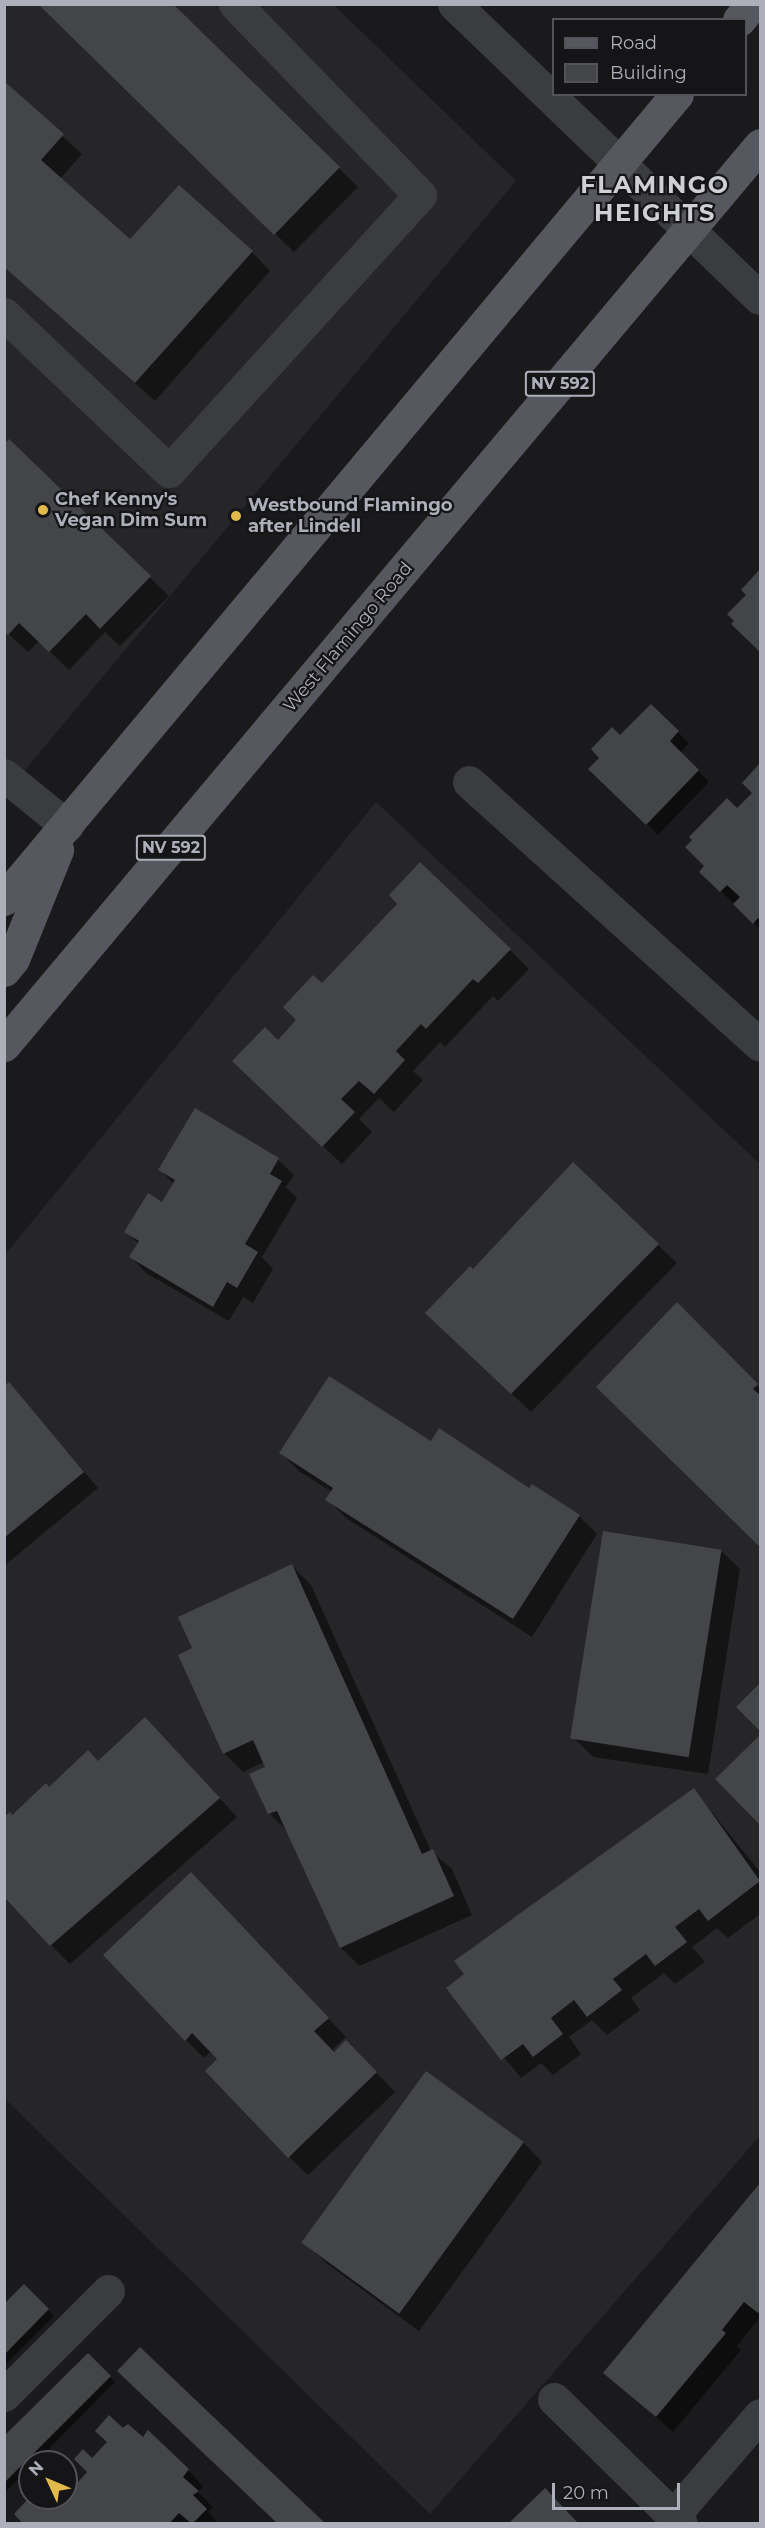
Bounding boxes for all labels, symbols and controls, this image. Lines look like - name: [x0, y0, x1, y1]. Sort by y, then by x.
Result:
- legend: [552, 18, 747, 96]
- text: Road: [610, 32, 657, 54]
- text: Building: [610, 62, 687, 84]
- district label: FLAMINGO HEIGHTS: [580, 171, 730, 227]
- road number: NV 592: [524, 371, 596, 397]
- place label: Chef Kenny's Vegan Dim Sum: [55, 489, 207, 532]
- place label: Westbound Flamingo after Lindell: [248, 495, 453, 538]
- marker: Chef Kenny's Vegan Dim Sum: [36, 503, 50, 517]
- marker: Westbound Flamingo after Lindell: [229, 509, 243, 523]
- street label: West Flamingo Road: [279, 558, 417, 716]
- road number: NV 592: [135, 835, 207, 861]
- north arrow: [18, 2450, 78, 2510]
- text: N: [25, 2457, 47, 2480]
- scale bar: [555, 2471, 682, 2509]
- text: 20 m: [563, 2482, 609, 2504]

